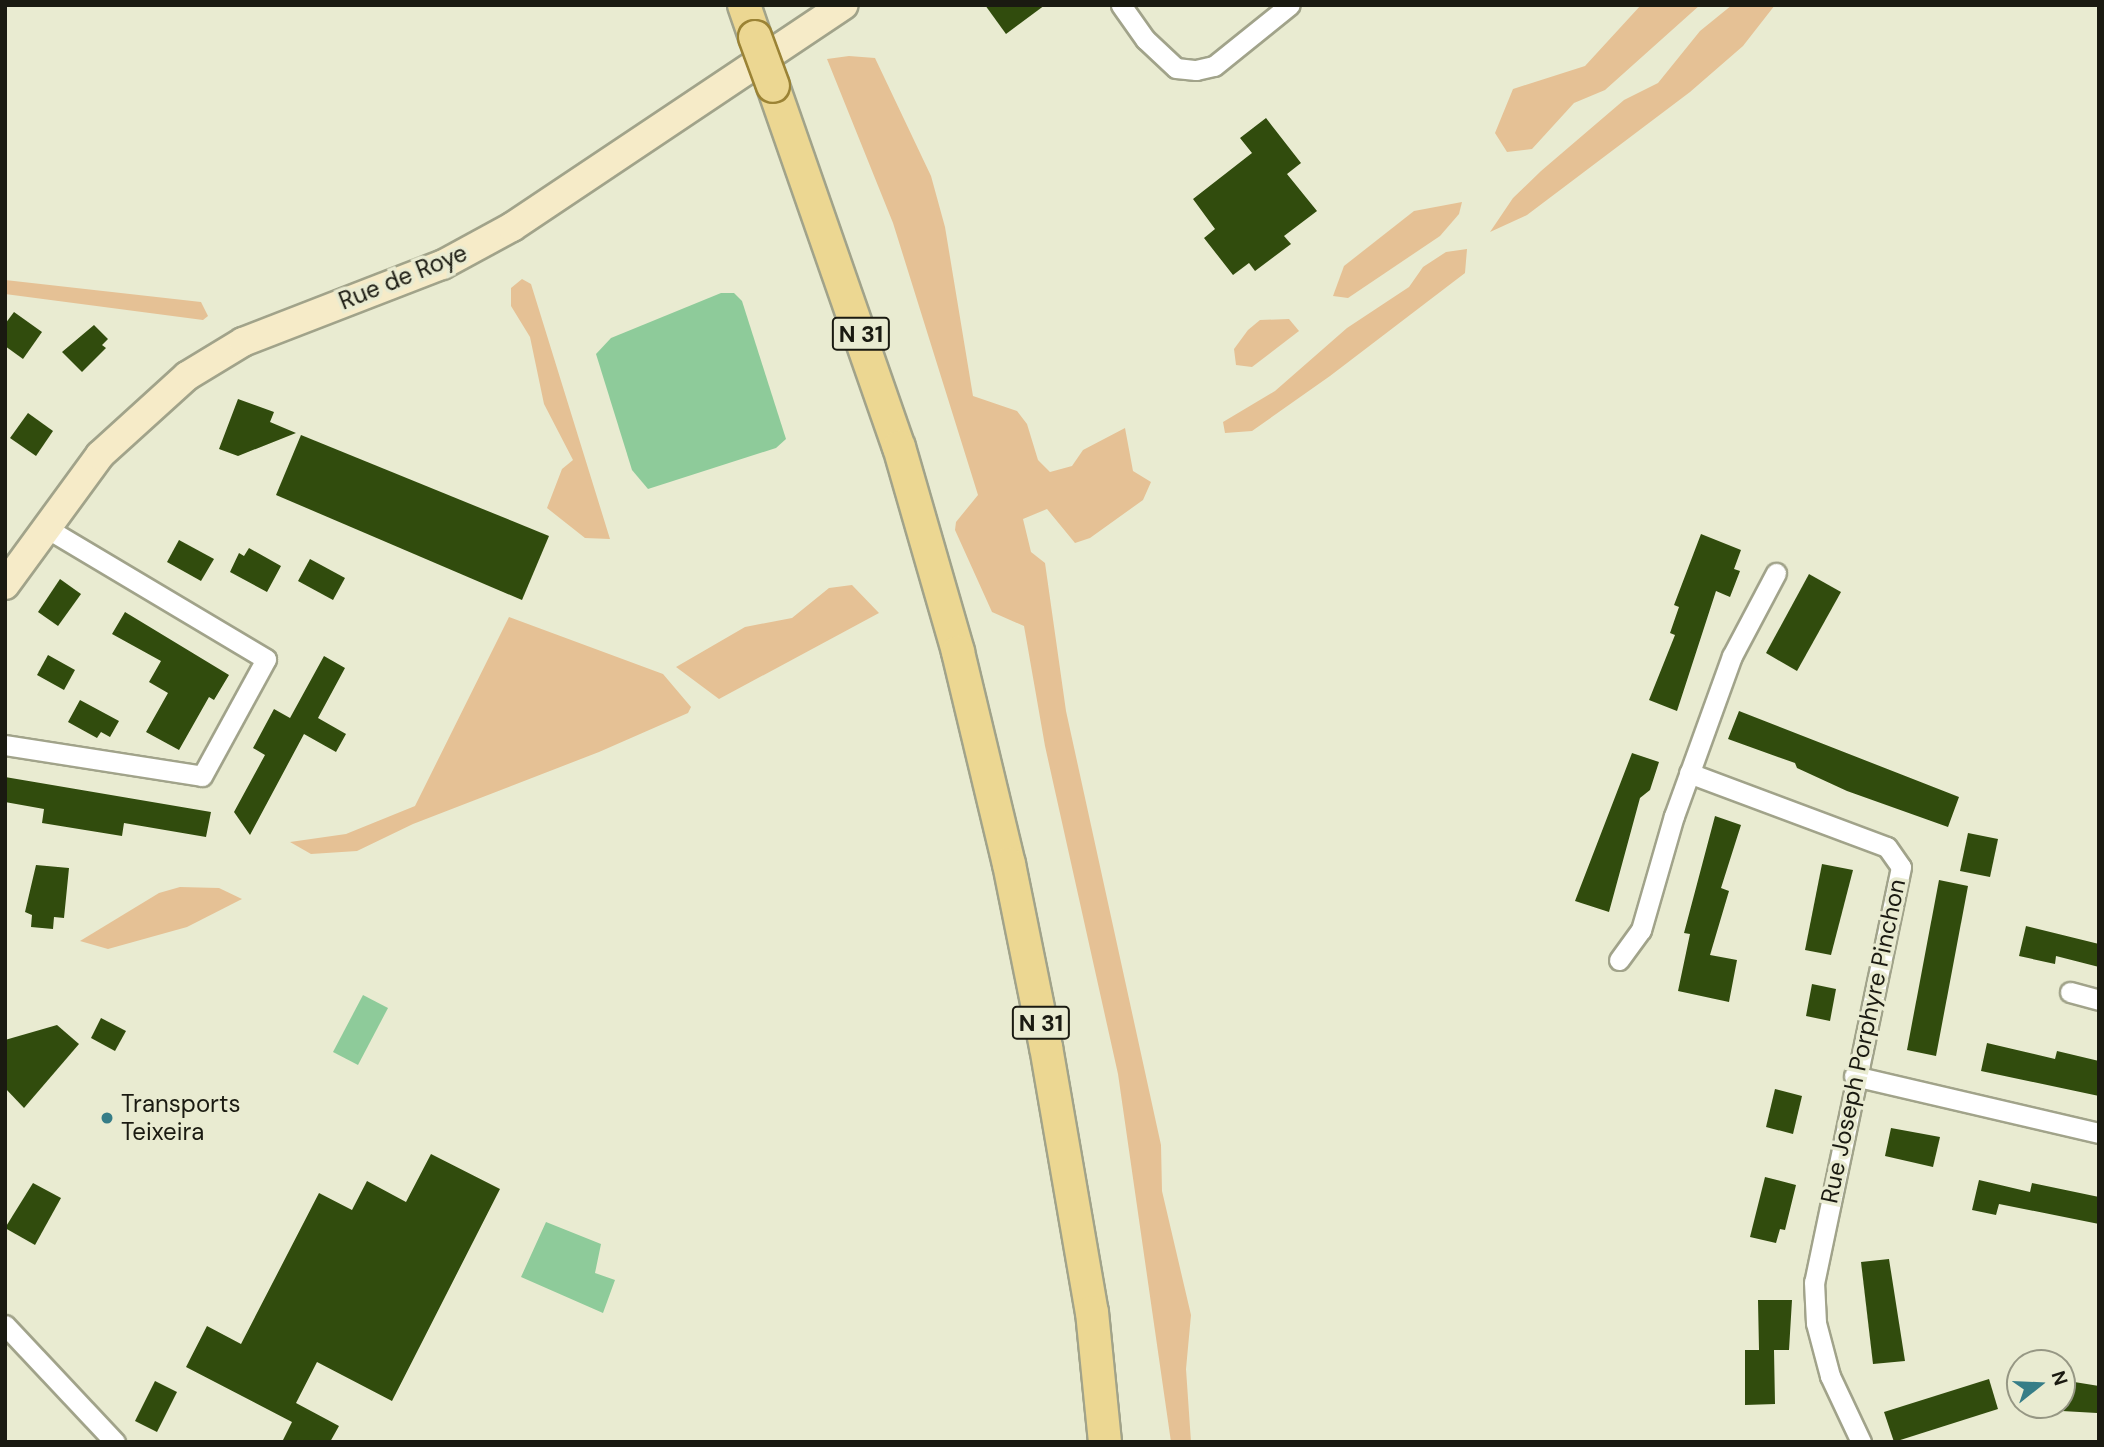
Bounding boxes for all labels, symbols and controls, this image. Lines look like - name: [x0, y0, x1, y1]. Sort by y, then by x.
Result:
- street label: Rue de Roye: [335, 238, 471, 316]
- road number: N 31: [831, 314, 891, 354]
- street label: Rue Joseph Porphyre Pinchon: [1815, 876, 1911, 1206]
- road number: N 31: [1011, 1004, 1071, 1042]
- place label: Transports Teixeira: [121, 1090, 240, 1146]
- marker: Transports Teixeira: [99, 1110, 115, 1126]
- north arrow: [2006, 1349, 2076, 1419]
- text: N: [2046, 1368, 2074, 1388]

